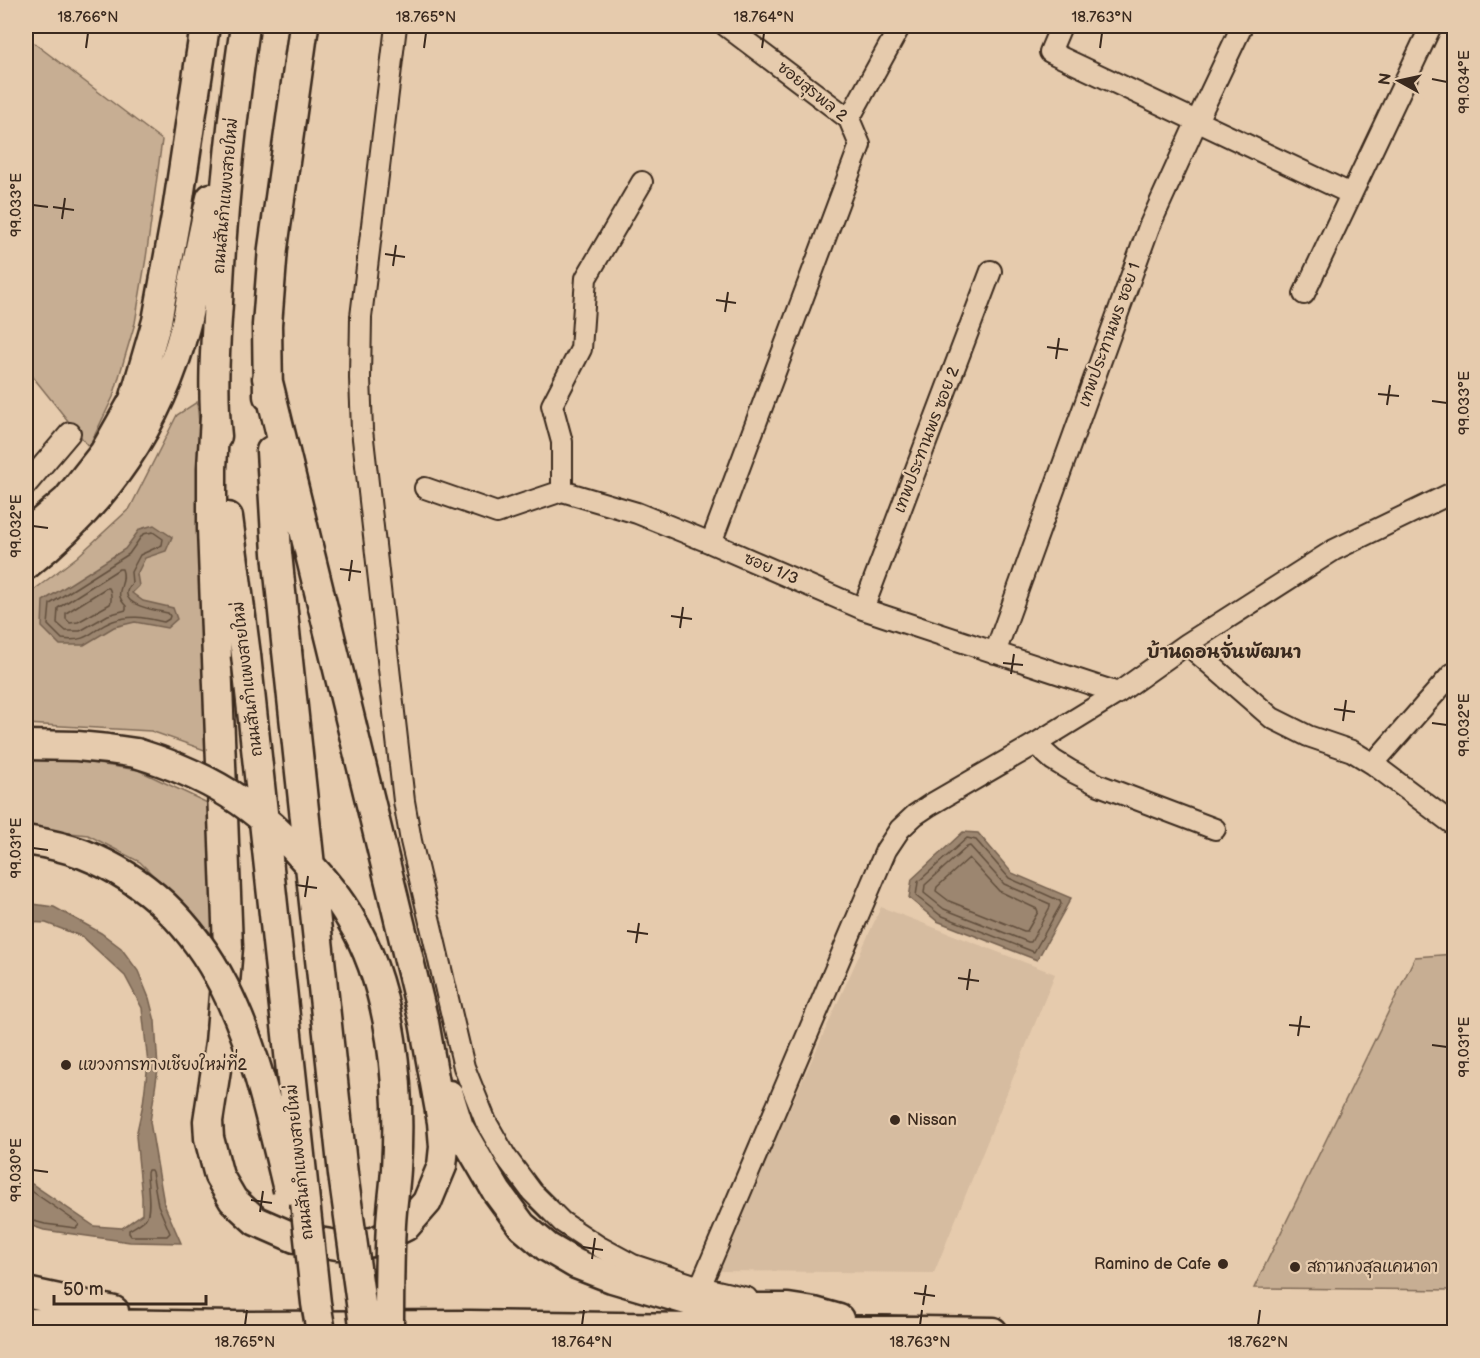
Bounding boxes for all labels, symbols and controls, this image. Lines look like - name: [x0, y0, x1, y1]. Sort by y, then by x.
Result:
- text: 18.766°N: [57, 8, 119, 27]
- text: 18.765°N: [396, 8, 456, 27]
- text: 18.764°N: [734, 8, 794, 27]
- text: 18.763°N: [1071, 8, 1133, 27]
- text: 99.034°E: [1455, 50, 1474, 114]
- north arrow: [1369, 51, 1429, 111]
- street label: ซอยสุรพล 2: [772, 58, 851, 128]
- text: N: [1375, 72, 1396, 86]
- street label: ถนนสันกำแพงสายใหม่: [207, 117, 242, 275]
- text: 99.033°E: [7, 173, 26, 237]
- street label: เทพประทานพร ซอย 1: [1074, 260, 1145, 410]
- street label: เทพประทานพร ซอย 2: [889, 363, 964, 516]
- text: 99.033°E: [1455, 371, 1474, 435]
- text: 99.032°E: [7, 494, 26, 558]
- street label: ซอย 1/3: [741, 549, 801, 589]
- street label: ถนนสันกำแพงสายใหม่: [226, 600, 267, 758]
- district label: บ้านดอนจั่นพัฒนา: [1147, 634, 1301, 663]
- text: 99.032°E: [1455, 693, 1474, 757]
- text: 99.031°E: [7, 817, 26, 878]
- text: 99.031°E: [1455, 1016, 1474, 1077]
- place label: แขวงการทางเชียงใหม่ที่2: [78, 1049, 248, 1075]
- marker: แขวงการทางเชียงใหม่ที่2: [59, 1058, 73, 1072]
- street label: ถนนสันกำแพงสายใหม่: [279, 1083, 318, 1241]
- place label: Nissan: [907, 1111, 957, 1130]
- marker: Nissan: [888, 1113, 902, 1127]
- text: 99.030°E: [7, 1138, 26, 1202]
- place label: Ramino de Cafe: [1094, 1255, 1212, 1274]
- marker: Ramino de Cafe: [1216, 1257, 1230, 1271]
- place label: สถานกงสุลแคนาดา: [1307, 1258, 1438, 1279]
- marker: สถานกงสุลแคนาดา: [1288, 1260, 1302, 1274]
- scale bar: [54, 1268, 206, 1306]
- text: 50 m: [63, 1279, 104, 1300]
- text: 18.765°N: [215, 1333, 275, 1352]
- text: 18.764°N: [552, 1333, 612, 1352]
- text: 18.763°N: [889, 1333, 951, 1352]
- text: 18.762°N: [1228, 1333, 1288, 1352]

